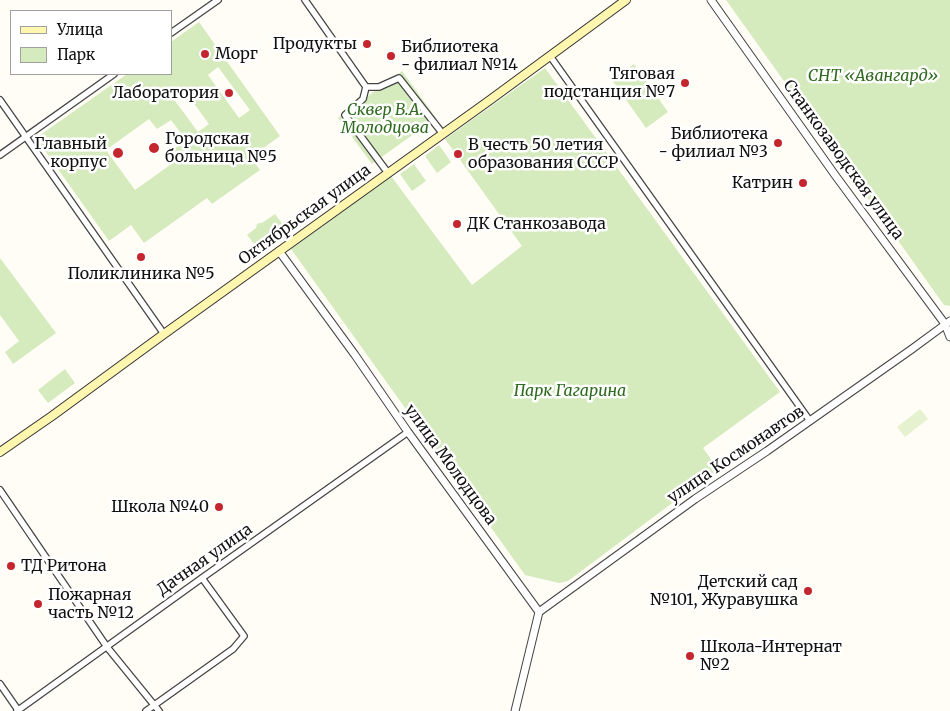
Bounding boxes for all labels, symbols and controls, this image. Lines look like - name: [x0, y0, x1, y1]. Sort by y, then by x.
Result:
- legend: [10, 10, 172, 75]
- text: Улица: [57, 20, 103, 39]
- place label: Продукты: [273, 34, 357, 54]
- place label: Библиотека - филиал №14: [401, 37, 518, 75]
- marker: Продукты: [361, 38, 373, 50]
- place label: Морг: [215, 44, 258, 64]
- text: Парк: [57, 45, 95, 64]
- marker: Морг: [199, 48, 211, 60]
- marker: Библиотека - филиал №14: [385, 50, 397, 62]
- place label: Тяговая подстанция №7: [544, 64, 675, 102]
- park label: СНТ «Авангард»: [808, 66, 938, 86]
- street label: Станкозаводская улица: [779, 76, 907, 244]
- marker: Тяговая подстанция №7: [679, 77, 691, 89]
- place label: Лаборатория: [112, 83, 219, 103]
- marker: Лаборатория: [223, 87, 235, 99]
- park label: Сквер В.А. Молодцова: [341, 100, 429, 138]
- place label: Библиотека - филиал №3: [658, 124, 768, 162]
- place label: Городская больница №5: [165, 129, 277, 167]
- place label: Главный корпус: [34, 134, 107, 172]
- place label: В честь 50 летия образования СССР: [468, 135, 618, 173]
- marker: Библиотека - филиал №3: [772, 137, 784, 149]
- marker: Городская больница №5: [147, 141, 161, 155]
- marker: Главный корпус: [111, 146, 125, 160]
- marker: В честь 50 летия образования СССР: [452, 148, 464, 160]
- street label: Октябрьская улица: [235, 161, 375, 269]
- place label: Катрин: [732, 173, 793, 193]
- marker: Катрин: [797, 177, 809, 189]
- place label: ДК Станкозавода: [467, 214, 606, 234]
- marker: ДК Станкозавода: [451, 218, 463, 230]
- marker: Поликлиника №5: [135, 251, 147, 263]
- place label: Поликлиника №5: [67, 264, 215, 284]
- park label: Парк Гагарина: [514, 381, 626, 401]
- street label: улица Молодцова: [400, 401, 500, 529]
- street label: улица Космонавтов: [664, 402, 808, 508]
- place label: Школа №40: [111, 497, 209, 517]
- marker: Школа №40: [213, 501, 225, 513]
- street label: Дачная улица: [154, 520, 256, 600]
- place label: ТД Ритона: [21, 556, 107, 576]
- marker: ТД Ритона: [5, 560, 17, 572]
- place label: Детский сад №101, Журавушка: [650, 572, 798, 610]
- place label: Пожарная часть №12: [48, 585, 134, 623]
- marker: Детский сад №101, Журавушка: [802, 585, 814, 597]
- marker: Пожарная часть №12: [32, 598, 44, 610]
- place label: Школа-Интернат №2: [700, 637, 842, 675]
- marker: Школа-Интернат №2: [684, 650, 696, 662]

